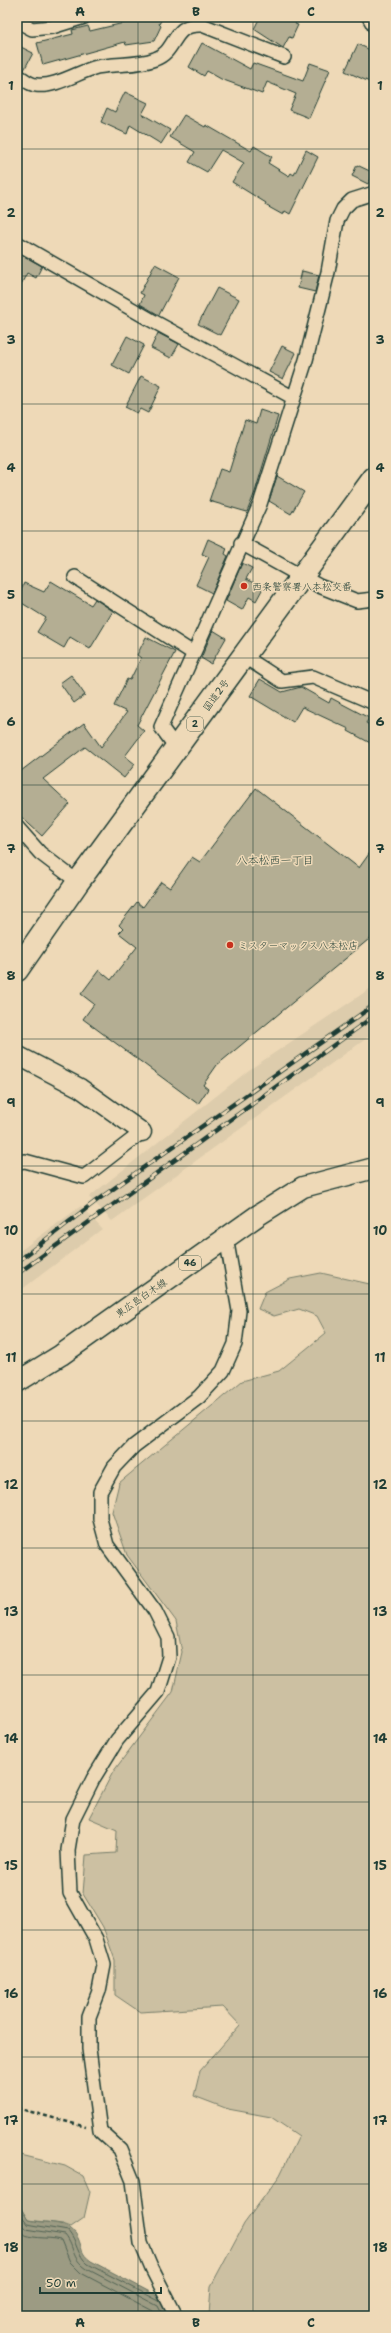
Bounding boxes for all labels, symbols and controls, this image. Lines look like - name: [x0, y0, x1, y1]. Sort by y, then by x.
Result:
- text: A: [75, 3, 85, 20]
- text: B: [192, 3, 200, 20]
- text: C: [307, 3, 315, 20]
- text: 1: [8, 77, 14, 94]
- text: 1: [377, 77, 383, 94]
- text: 2: [6, 204, 16, 221]
- text: 2: [375, 204, 385, 221]
- text: 3: [6, 331, 16, 348]
- text: 3: [375, 331, 385, 348]
- text: 4: [6, 459, 16, 476]
- text: 4: [375, 459, 385, 476]
- place label: 西条警察署八本松交番: [252, 580, 352, 593]
- marker: 西条警察署八本松交番: [239, 581, 249, 591]
- text: 5: [7, 586, 15, 603]
- text: 5: [376, 586, 384, 603]
- street label: 国道2号: [200, 676, 232, 714]
- text: 6: [6, 713, 16, 730]
- text: 6: [375, 713, 385, 730]
- road number: 2: [187, 717, 203, 731]
- text: 7: [6, 840, 16, 857]
- text: 7: [375, 840, 385, 857]
- district label: 八本松西一丁目: [237, 853, 314, 868]
- place label: ミスターマックス八本松店: [238, 939, 358, 952]
- marker: ミスターマックス八本松店: [225, 940, 235, 950]
- text: 8: [6, 967, 16, 984]
- text: 8: [375, 967, 385, 984]
- text: 9: [6, 1094, 16, 1111]
- text: 9: [375, 1094, 385, 1111]
- text: 10: [4, 1222, 18, 1239]
- text: 10: [373, 1222, 387, 1239]
- road number: 46: [179, 1256, 201, 1270]
- street label: 東広島白木線: [113, 1275, 169, 1321]
- text: 11: [5, 1349, 17, 1366]
- text: 11: [374, 1349, 386, 1366]
- text: 12: [4, 1476, 18, 1493]
- text: 12: [373, 1476, 387, 1493]
- text: 13: [4, 1603, 18, 1620]
- text: 13: [373, 1603, 387, 1620]
- text: 14: [4, 1730, 18, 1747]
- text: 14: [373, 1730, 387, 1747]
- text: 15: [4, 1857, 18, 1874]
- text: 15: [373, 1857, 387, 1874]
- text: 16: [4, 1985, 18, 2002]
- text: 16: [373, 1985, 387, 2002]
- text: 17: [4, 2112, 18, 2129]
- text: 17: [373, 2112, 387, 2129]
- text: 18: [4, 2239, 18, 2256]
- text: 18: [373, 2239, 387, 2256]
- scale bar: [40, 2269, 161, 2295]
- text: 50 m: [46, 2275, 76, 2291]
- text: A: [75, 2314, 85, 2331]
- text: B: [192, 2314, 200, 2331]
- text: C: [307, 2314, 315, 2331]

